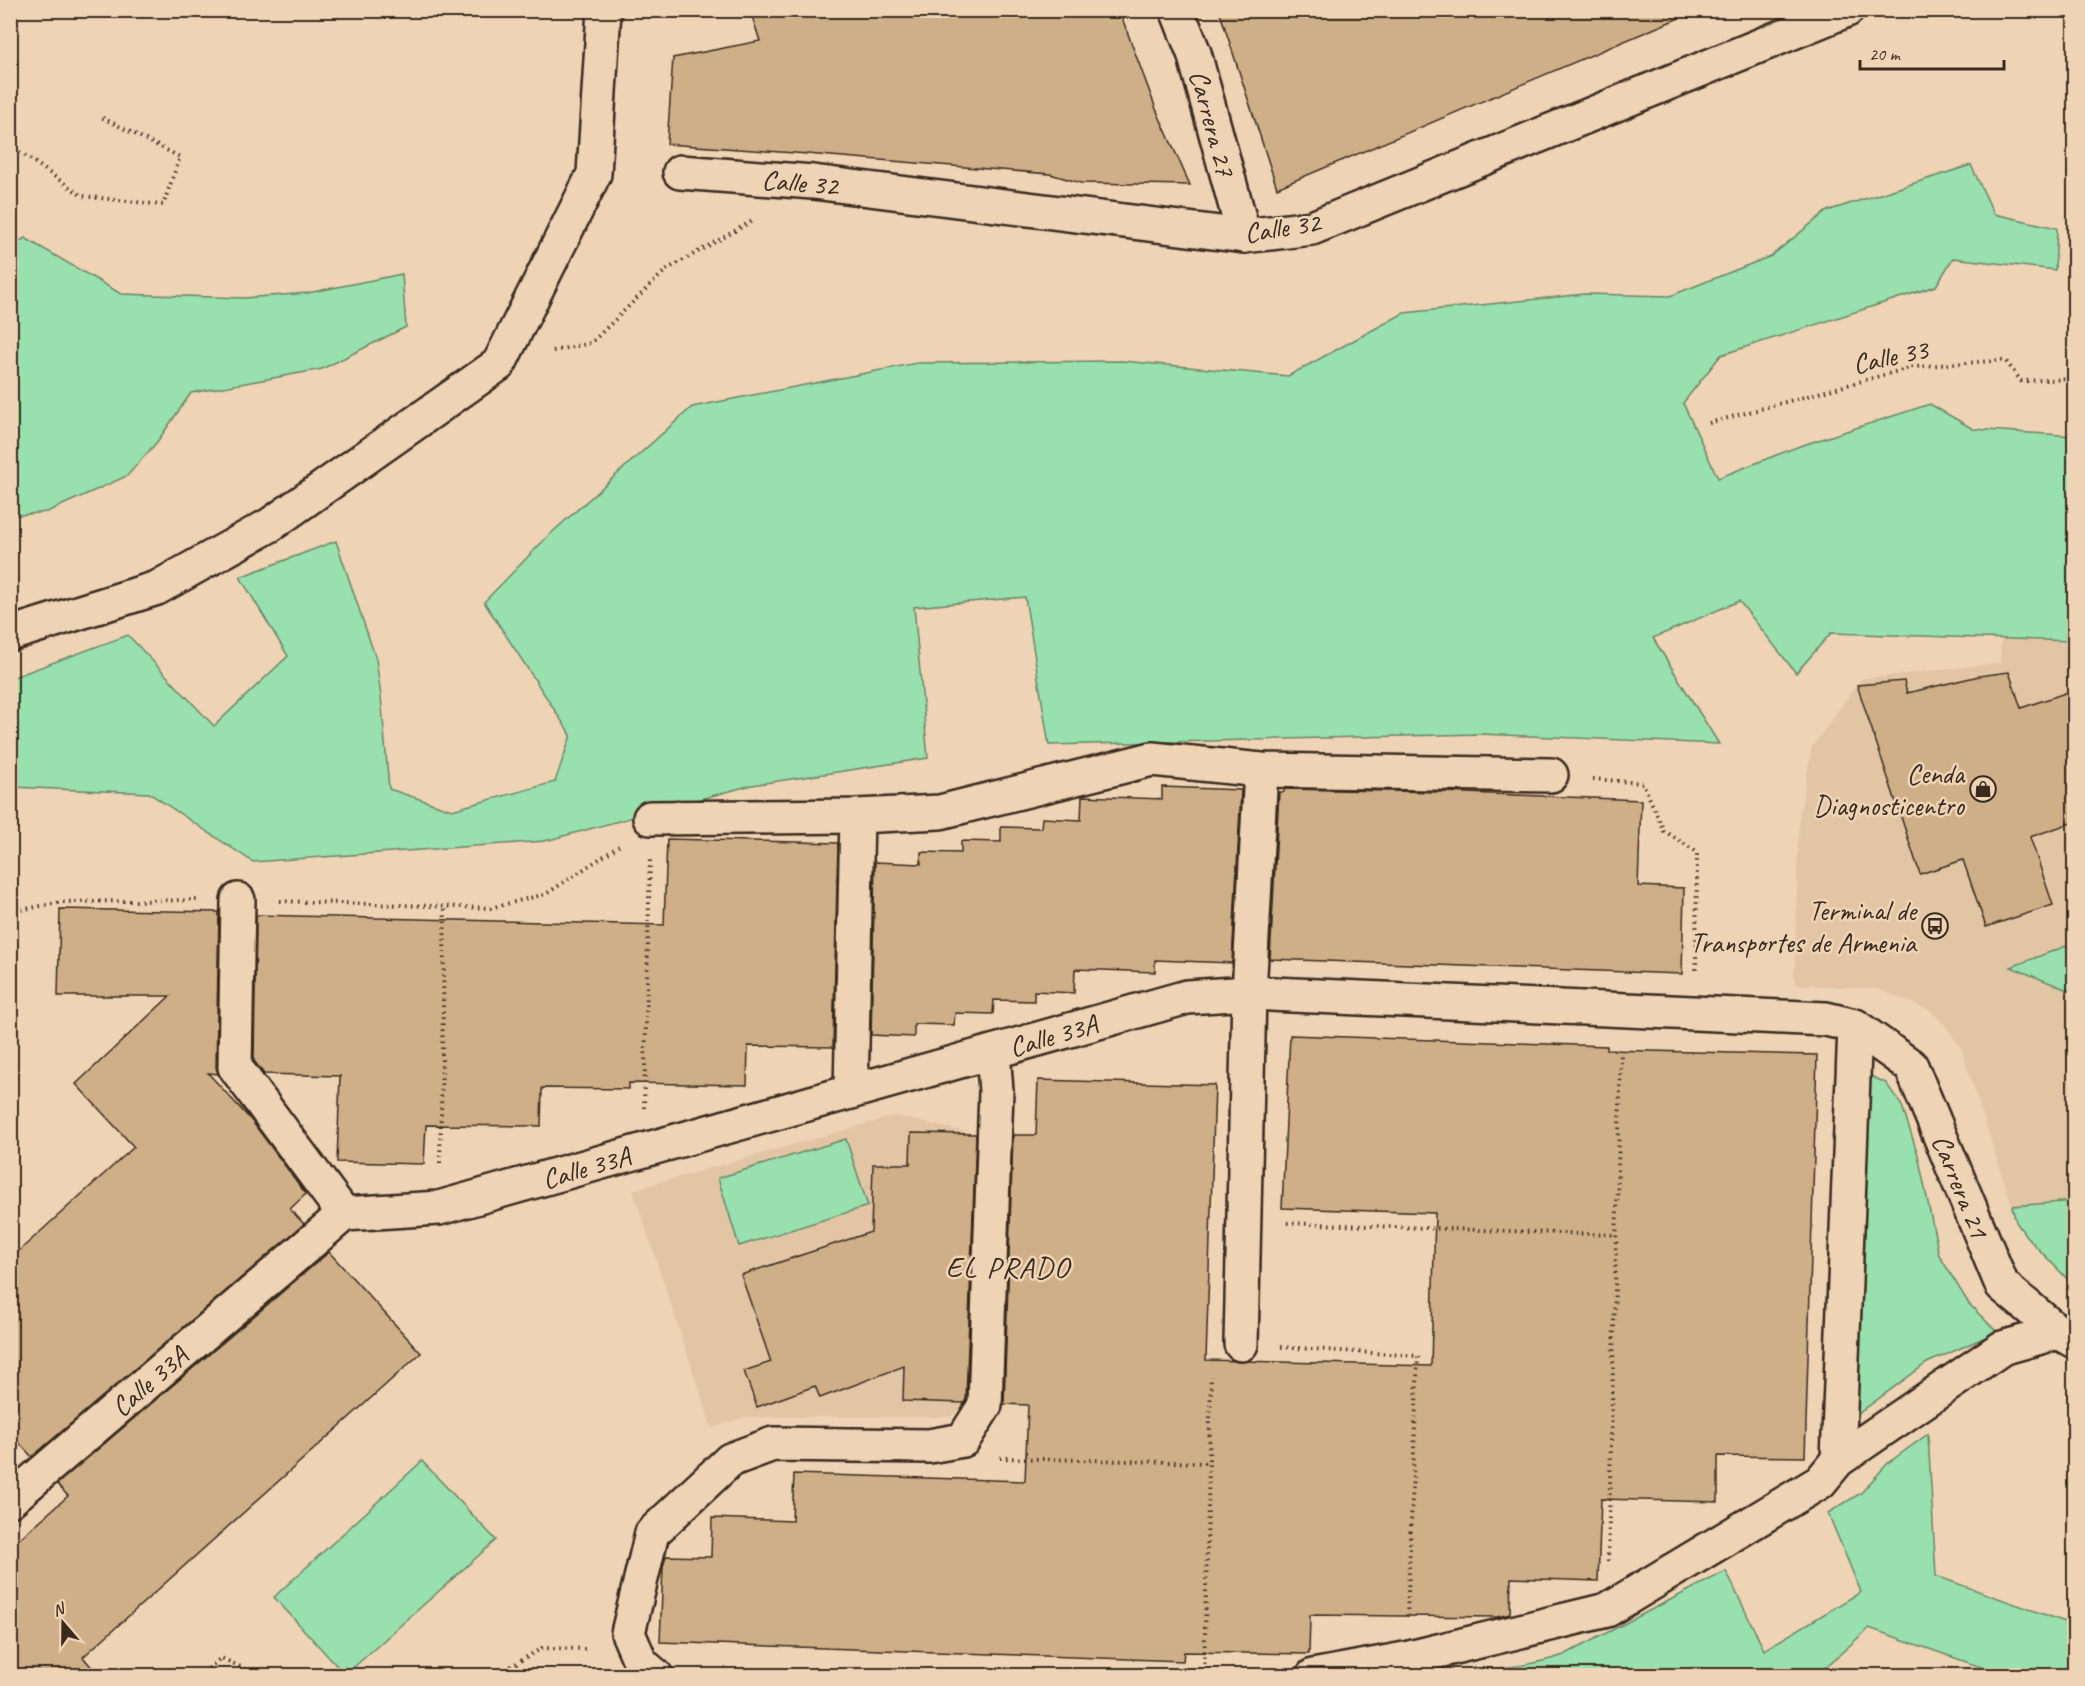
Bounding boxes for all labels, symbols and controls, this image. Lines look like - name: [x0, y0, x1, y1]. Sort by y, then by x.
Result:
- scale bar: [1860, 33, 2004, 71]
- text: 20 m: [1869, 43, 1902, 65]
- street label: Carrera 27: [1182, 66, 1244, 181]
- street label: Calle 32: [761, 162, 842, 203]
- street label: Calle 32: [1242, 204, 1325, 251]
- street label: Calle 33: [1849, 331, 1933, 382]
- place label: Cenda Diagnosticentro: [1814, 756, 1966, 823]
- shop icon: Cenda Diagnosticentro: [1968, 774, 1998, 804]
- place label: Terminal de Transportes de Armenia: [1690, 893, 1918, 960]
- bus stop icon: Terminal de Transportes de Armenia: [1920, 911, 1950, 941]
- street label: Calle 33A: [1005, 1006, 1103, 1065]
- street label: Carrera 21: [1924, 1129, 1998, 1244]
- street label: Calle 33A: [538, 1138, 636, 1197]
- district label: EL PRADO: [946, 1248, 1072, 1286]
- street label: Calle 33A: [104, 1337, 196, 1424]
- north arrow: [33, 1593, 93, 1653]
- text: N: [50, 1598, 69, 1621]

